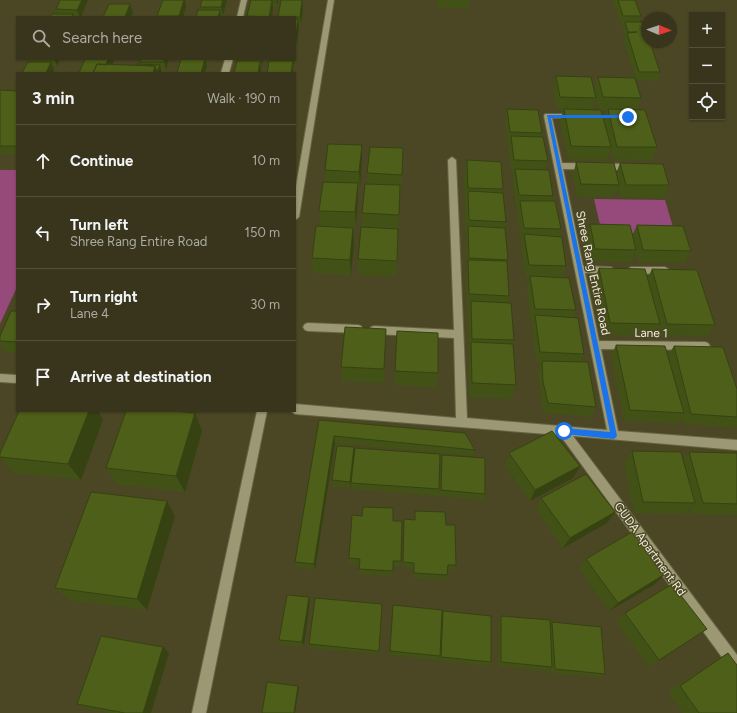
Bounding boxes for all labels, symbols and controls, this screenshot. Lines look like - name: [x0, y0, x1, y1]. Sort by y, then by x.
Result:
- north arrow: [641, 12, 677, 48]
- map controls: [689, 12, 725, 120]
- button: +: [689, 12, 725, 48]
- search box: [16, 16, 296, 60]
- icon: search: [30, 27, 52, 49]
- text: Search here: [62, 29, 142, 47]
- button: −: [689, 48, 725, 84]
- button: locate: [689, 84, 725, 120]
- text: 3 min: [32, 88, 74, 108]
- text: Walk · 190 m: [207, 91, 280, 106]
- route end: [619, 108, 637, 126]
- icon: ahead: [32, 150, 54, 172]
- text: Continue: [70, 152, 133, 170]
- text: 10 m: [252, 153, 280, 168]
- street label: Shree Rang Entire Road: [573, 210, 613, 336]
- text: Turn left: [70, 216, 128, 234]
- icon: left: [32, 222, 54, 244]
- text: 150 m: [245, 225, 280, 240]
- text: Shree Rang Entire Road: [70, 234, 207, 249]
- text: Turn right: [70, 288, 138, 306]
- icon: right: [32, 294, 54, 316]
- text: 30 m: [250, 297, 280, 312]
- text: Lane 4: [70, 306, 109, 321]
- street label: Lane 1: [634, 326, 668, 340]
- icon: arrive: [32, 366, 54, 388]
- text: Arrive at destination: [70, 368, 211, 386]
- route start: [555, 422, 573, 440]
- street label: GUDA Apartment Rd: [611, 499, 689, 599]

